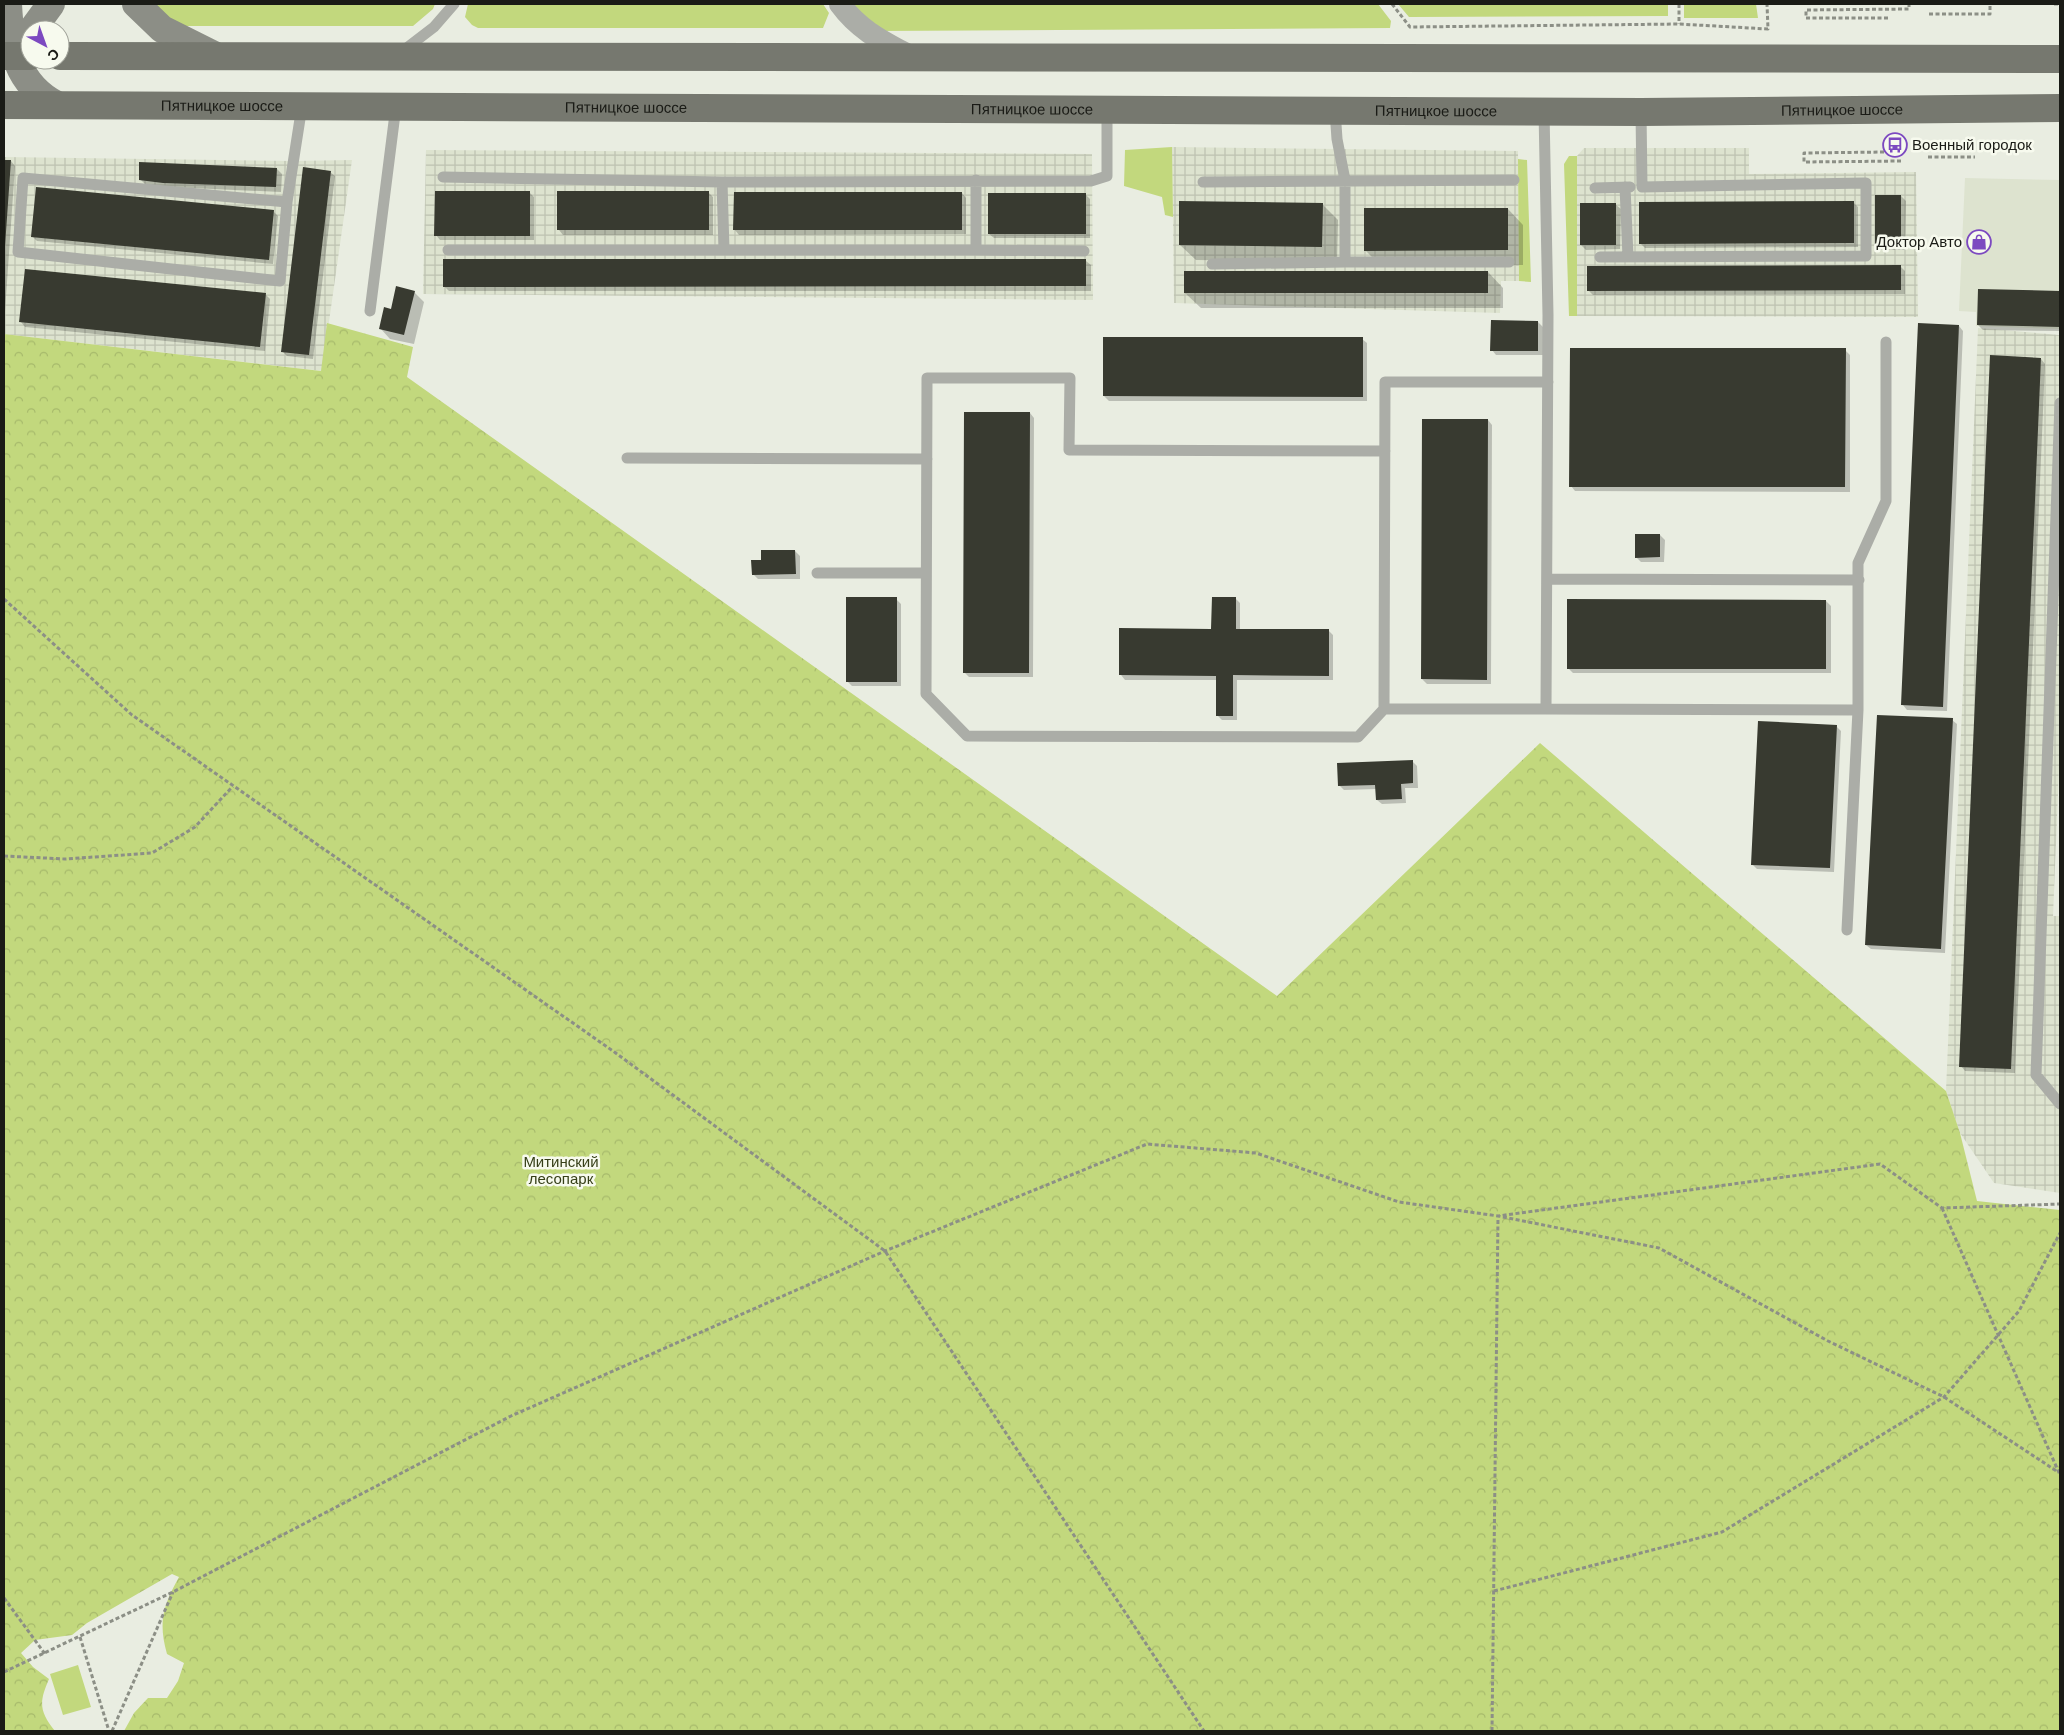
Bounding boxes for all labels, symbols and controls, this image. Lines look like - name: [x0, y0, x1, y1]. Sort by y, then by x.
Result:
- north arrow: [20, 20, 70, 70]
- text: С: [44, 45, 63, 65]
- street label: Пятницкое шоссе: [161, 96, 283, 116]
- street label: Пятницкое шоссе: [565, 97, 687, 118]
- street label: Пятницкое шоссе: [971, 99, 1093, 120]
- street label: Пятницкое шоссе: [1781, 99, 1903, 121]
- street label: Пятницкое шоссе: [1375, 101, 1497, 121]
- bus stop icon: Военный городок: [1882, 132, 1908, 158]
- place label: Военный городок: [1912, 135, 2032, 155]
- shop icon: Доктор Авто: [1966, 229, 1992, 255]
- place label: Доктор Авто: [1877, 232, 1962, 252]
- park label: Митинский лесопарк: [523, 1152, 599, 1189]

